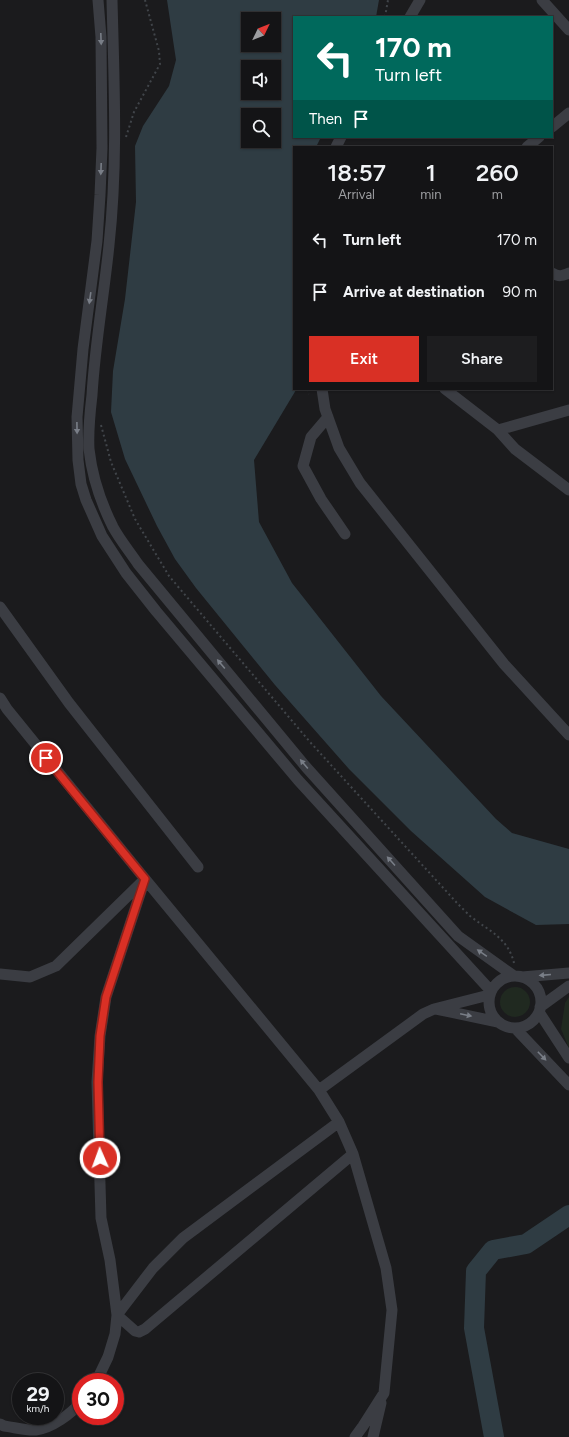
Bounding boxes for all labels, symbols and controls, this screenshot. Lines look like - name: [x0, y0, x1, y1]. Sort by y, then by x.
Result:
- north arrow: [241, 12, 281, 52]
- map controls: [241, 12, 281, 148]
- text: 170 m: [375, 30, 452, 64]
- icon: left: [309, 32, 361, 84]
- one-way arrow: [98, 33, 104, 46]
- button: sound: [241, 60, 281, 100]
- text: Turn left: [375, 64, 442, 86]
- button: search: [241, 108, 281, 148]
- icon: arrive: [350, 108, 372, 130]
- text: Then: [309, 110, 342, 128]
- text: 18:57: [327, 158, 386, 187]
- text: 1: [426, 158, 436, 187]
- text: 260: [476, 158, 519, 187]
- one-way arrow: [98, 163, 105, 175]
- text: Arrival: [338, 187, 375, 202]
- text: min: [420, 187, 441, 202]
- text: m: [492, 187, 503, 202]
- icon: left: [309, 229, 331, 251]
- text: Turn left: [343, 231, 401, 249]
- text: 170 m: [497, 231, 537, 249]
- icon: arrive: [309, 281, 331, 303]
- text: Arrive at destination: [343, 283, 484, 301]
- text: 90 m: [502, 283, 537, 301]
- one-way arrow: [87, 292, 93, 304]
- button: Exit: [309, 336, 419, 382]
- button: Share: [427, 336, 537, 382]
- one-way arrow: [74, 422, 80, 435]
- one-way arrow: [217, 659, 226, 670]
- pin: [29, 741, 63, 775]
- icon: arrive: [35, 747, 57, 769]
- one-way arrow: [300, 759, 309, 770]
- one-way arrow: [387, 857, 396, 866]
- one-way arrow: [477, 949, 487, 957]
- one-way arrow: [539, 971, 551, 978]
- one-way arrow: [460, 1013, 472, 1019]
- one-way arrow: [537, 1051, 546, 1061]
- position arrow: [79, 1137, 121, 1179]
- speed limit sign: 30: [72, 1373, 124, 1425]
- text: 29: [26, 1382, 50, 1406]
- text: km/h: [27, 1402, 49, 1415]

